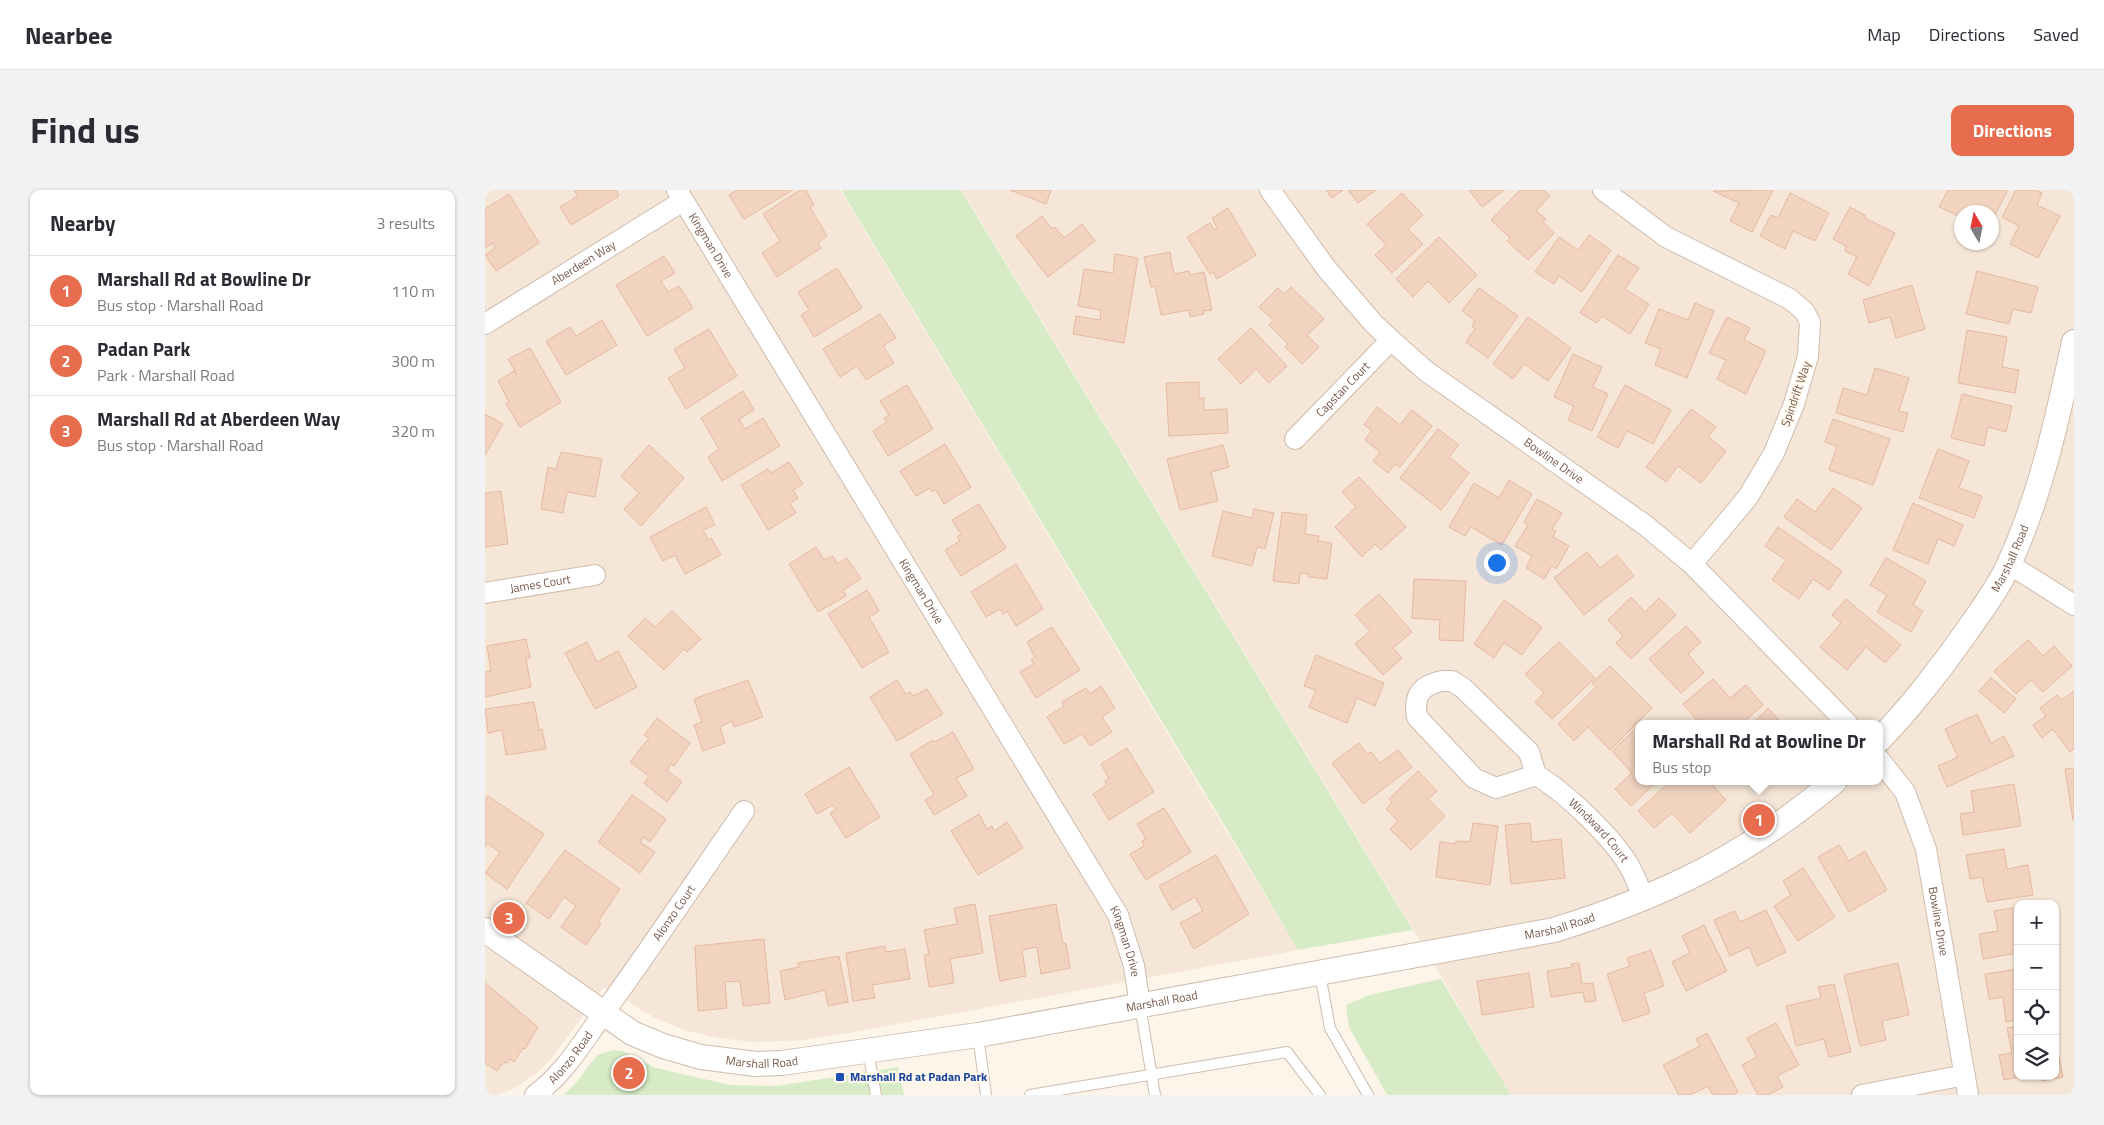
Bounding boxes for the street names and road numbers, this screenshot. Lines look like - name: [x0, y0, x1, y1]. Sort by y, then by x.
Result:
- street label: Kingman Drive: [684, 209, 738, 282]
- street label: Aberdeen Way: [547, 235, 620, 290]
- street label: Capstan Court: [1311, 356, 1375, 421]
- street label: Spindrift Way: [1775, 358, 1816, 429]
- street label: Bowline Drive: [1520, 433, 1588, 488]
- street label: Marshall Road: [1986, 522, 2033, 596]
- street label: Kingman Drive: [894, 555, 949, 628]
- street label: James Court: [508, 569, 573, 598]
- street label: Windward Court: [1565, 793, 1635, 867]
- street label: Alonzo Court: [648, 880, 700, 945]
- street label: Bowline Drive: [1924, 885, 1954, 957]
- street label: Kingman Drive: [1105, 902, 1146, 978]
- street label: Marshall Road: [1523, 907, 1598, 944]
- street label: Marshall Road: [1124, 985, 1199, 1017]
- street label: Alonzo Road: [544, 1027, 597, 1088]
- street label: Marshall Road: [725, 1050, 799, 1073]

